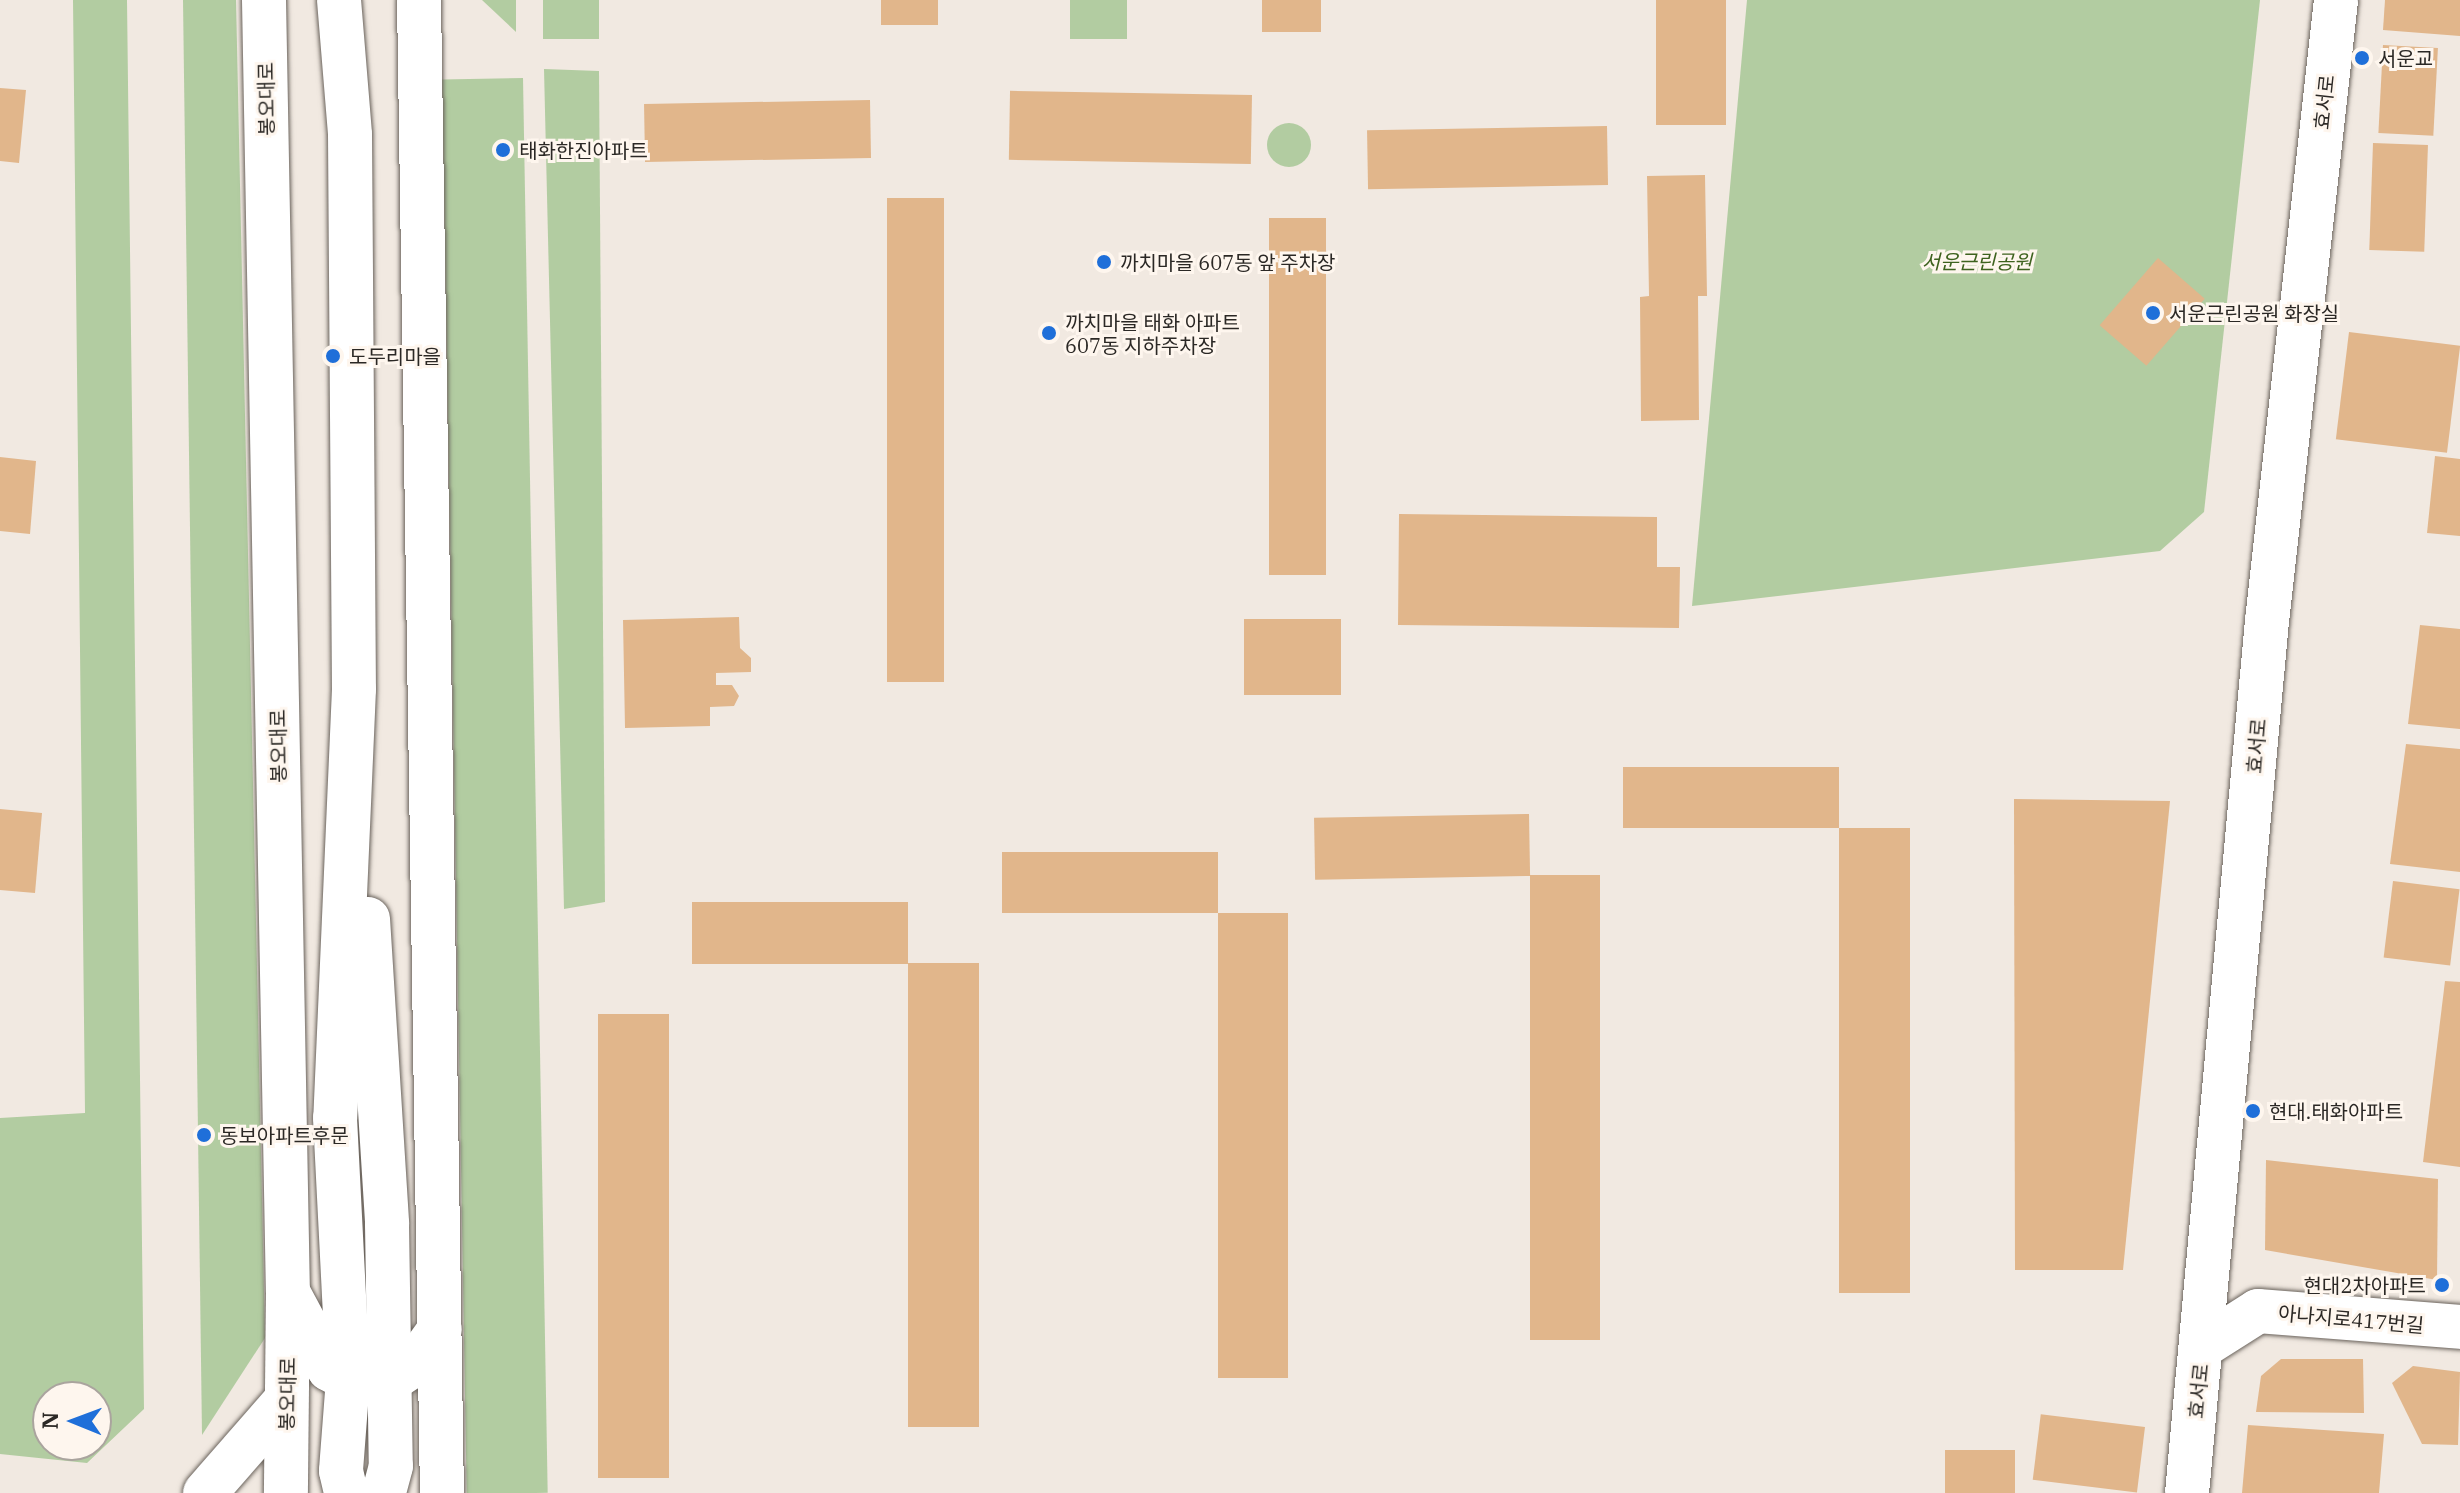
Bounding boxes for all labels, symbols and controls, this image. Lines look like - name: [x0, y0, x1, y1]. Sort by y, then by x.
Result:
- place label: 서운교: [2378, 46, 2433, 70]
- marker: 서운교: [2353, 49, 2371, 67]
- street label: 봉오대로: [253, 62, 279, 136]
- street label: 효서로: [2309, 73, 2339, 131]
- place label: 태화한진아파트: [519, 138, 648, 162]
- marker: 태화한진아파트: [494, 141, 512, 159]
- park label: 서운근린공원: [1922, 249, 2032, 273]
- place label: 까치마을 607동 앞 주차장: [1120, 250, 1336, 274]
- marker: 까치마을 607동 앞 주차장: [1095, 253, 1113, 271]
- place label: 서운근린공원 화장실: [2169, 301, 2339, 325]
- marker: 서운근린공원 화장실: [2144, 304, 2162, 322]
- place label: 까치마을 태화 아파트 607동 지하주차장: [1065, 310, 1240, 357]
- marker: 까치마을 태화 아파트 607동 지하주차장: [1040, 324, 1058, 342]
- place label: 도두리마을: [349, 344, 441, 368]
- marker: 도두리마을: [324, 347, 342, 365]
- street label: 봉오대로: [265, 709, 291, 783]
- street label: 효서로: [2242, 717, 2270, 775]
- place label: 현대.태화아파트: [2269, 1099, 2403, 1123]
- marker: 현대.태화아파트: [2244, 1102, 2262, 1120]
- place label: 동보아파트후문: [220, 1123, 349, 1147]
- marker: 동보아파트후문: [195, 1126, 213, 1144]
- place label: 현대2차아파트: [2304, 1273, 2426, 1297]
- marker: 현대2차아파트: [2433, 1276, 2451, 1294]
- street label: 아나지로417번길: [2277, 1301, 2425, 1337]
- street label: 봉오대로: [274, 1357, 300, 1431]
- street label: 효서로: [2183, 1362, 2213, 1420]
- north arrow: [32, 1381, 112, 1461]
- text: N: [35, 1412, 64, 1430]

